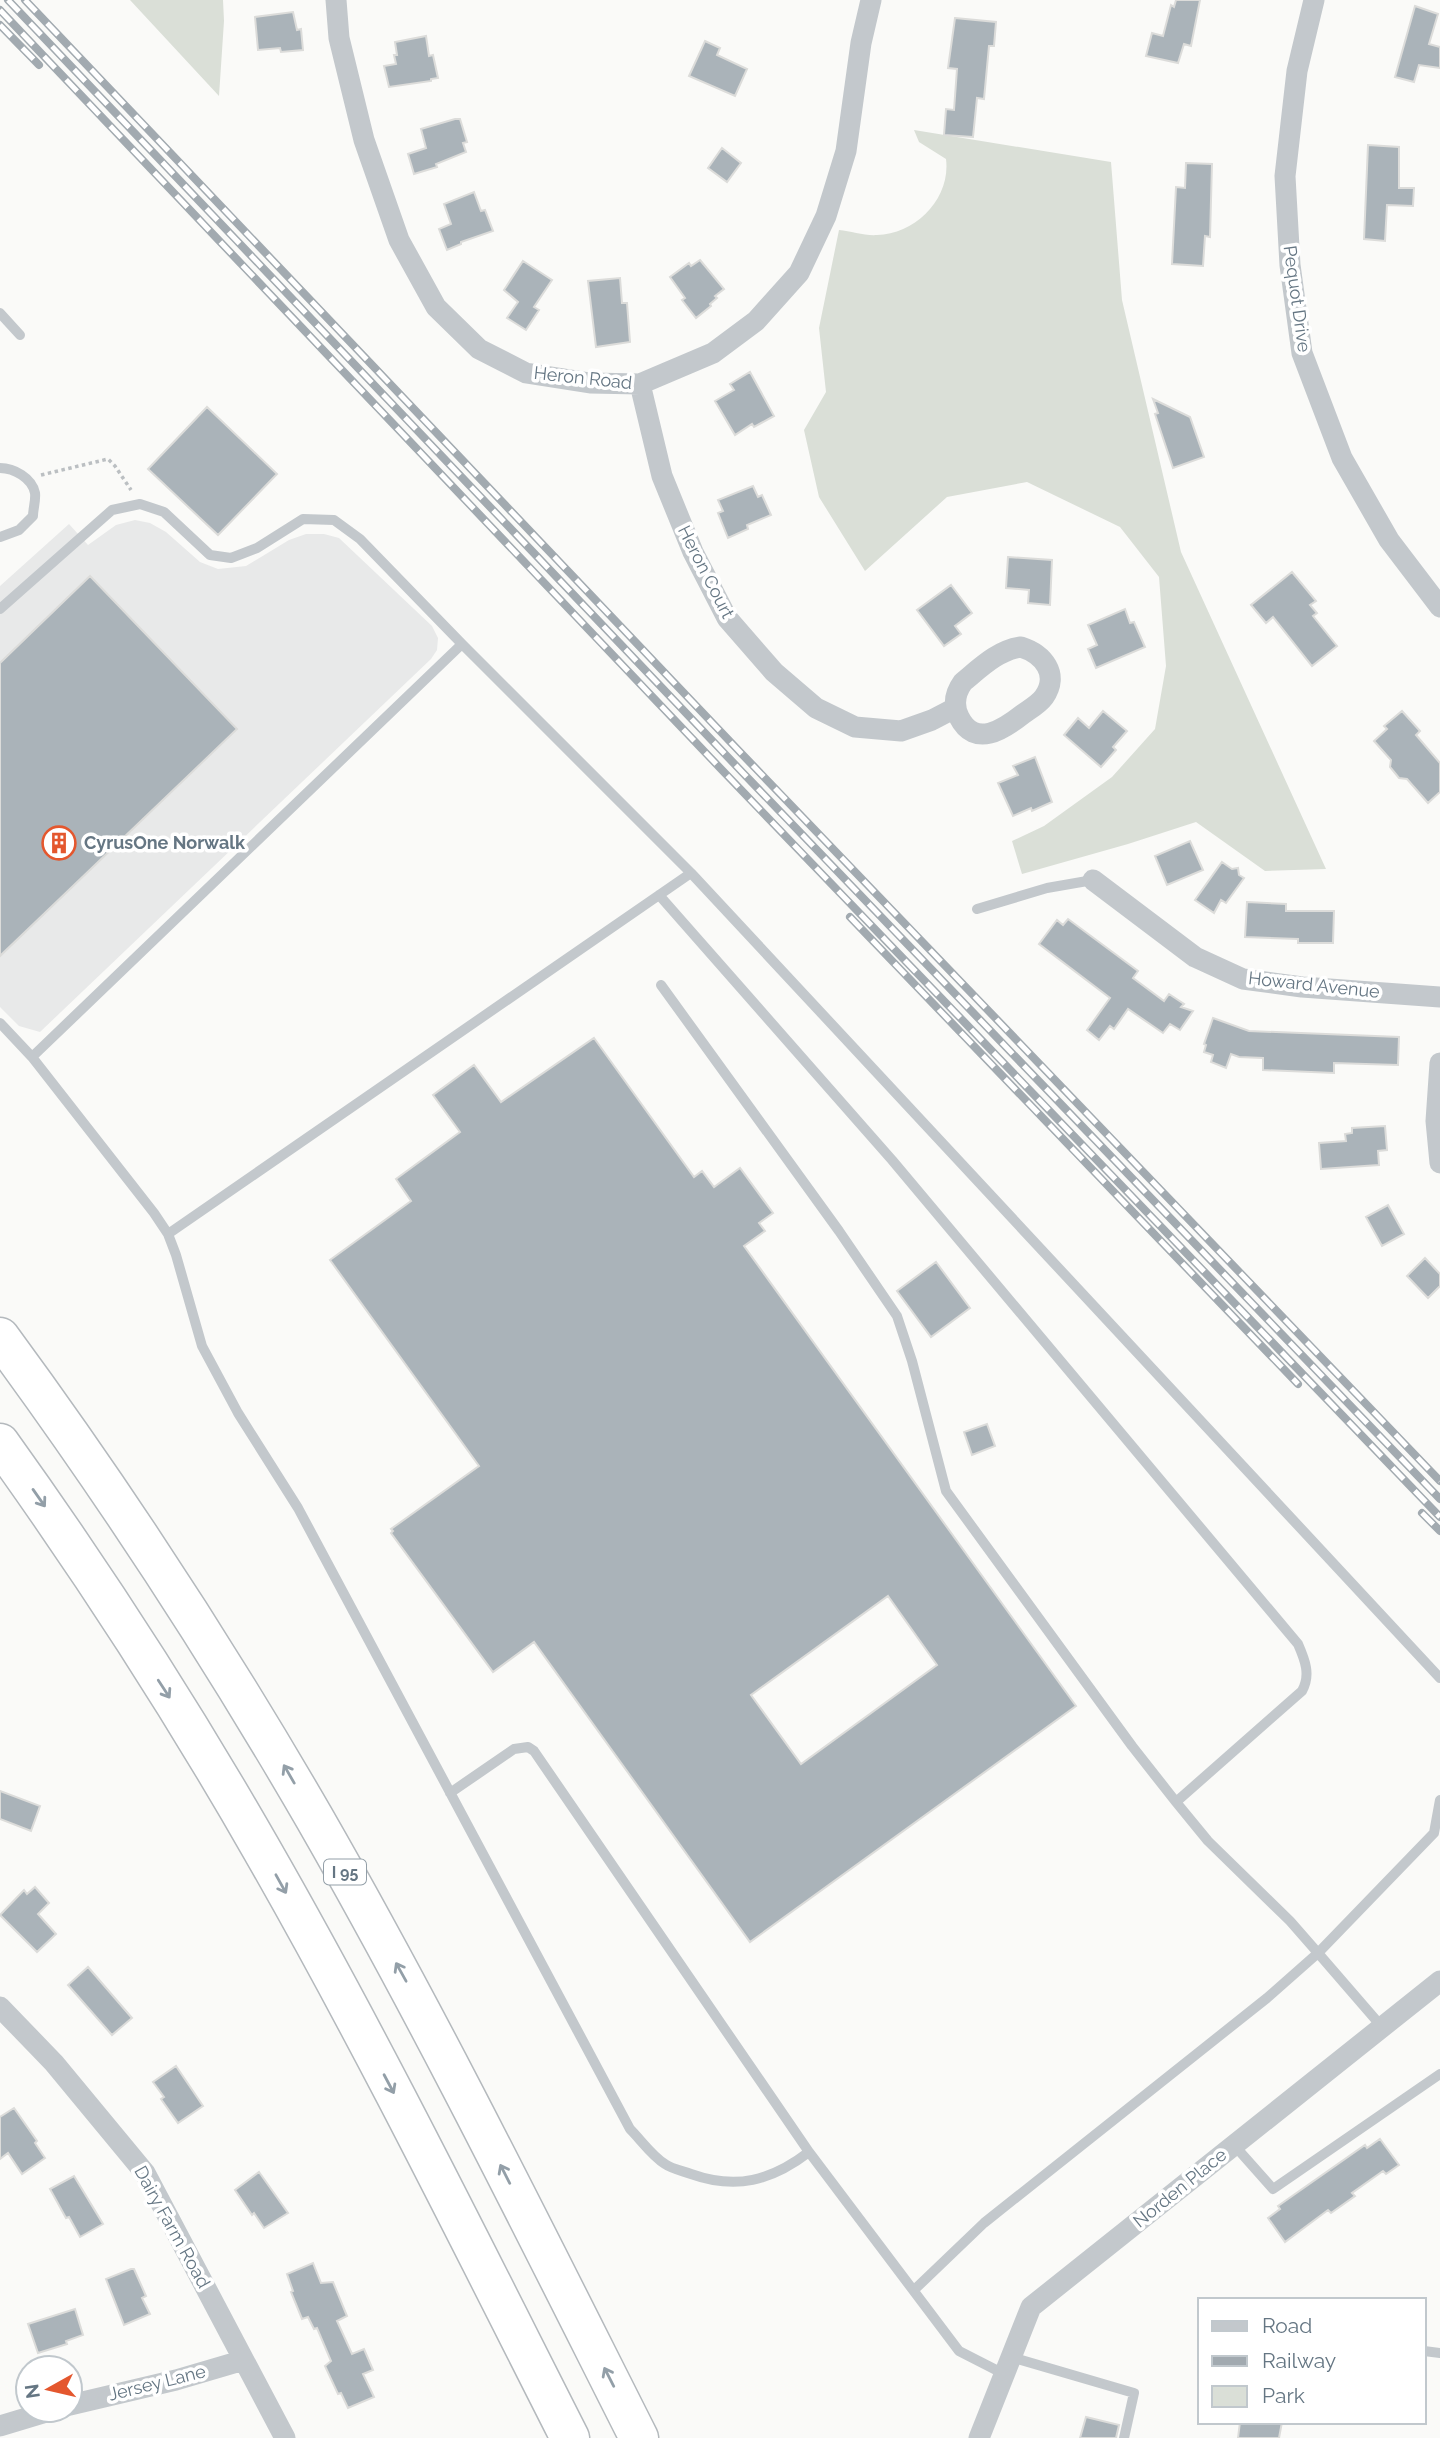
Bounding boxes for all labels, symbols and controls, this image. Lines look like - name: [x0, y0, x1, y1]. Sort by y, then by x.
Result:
- street label: Pequot Drive: [1280, 244, 1315, 354]
- street label: Heron Road: [533, 362, 633, 393]
- street label: Heron Court: [674, 522, 739, 622]
- building icon: CyrusOne Norwalk: [40, 824, 78, 862]
- place label: CyrusOne Norwalk: [84, 832, 246, 853]
- street label: Howard Avenue: [1247, 967, 1381, 1002]
- one-way arrow: [32, 1488, 46, 1508]
- one-way arrow: [158, 1678, 172, 1698]
- one-way arrow: [282, 1765, 296, 1785]
- road number: I 95: [324, 1860, 366, 1884]
- one-way arrow: [275, 1873, 288, 1894]
- one-way arrow: [393, 1963, 407, 1983]
- one-way arrow: [383, 2073, 396, 2094]
- street label: Norden Place: [1129, 2143, 1231, 2232]
- street label: Dairy Farm Road: [130, 2162, 215, 2292]
- one-way arrow: [498, 2164, 512, 2185]
- legend: [1198, 2298, 1426, 2424]
- text: Road: [1262, 2313, 1312, 2338]
- text: Railway: [1262, 2348, 1336, 2373]
- north arrow: [14, 2354, 84, 2424]
- street label: Jersey Lane: [106, 2360, 208, 2405]
- one-way arrow: [601, 2367, 615, 2388]
- text: N: [20, 2383, 44, 2400]
- text: Park: [1262, 2383, 1305, 2408]

